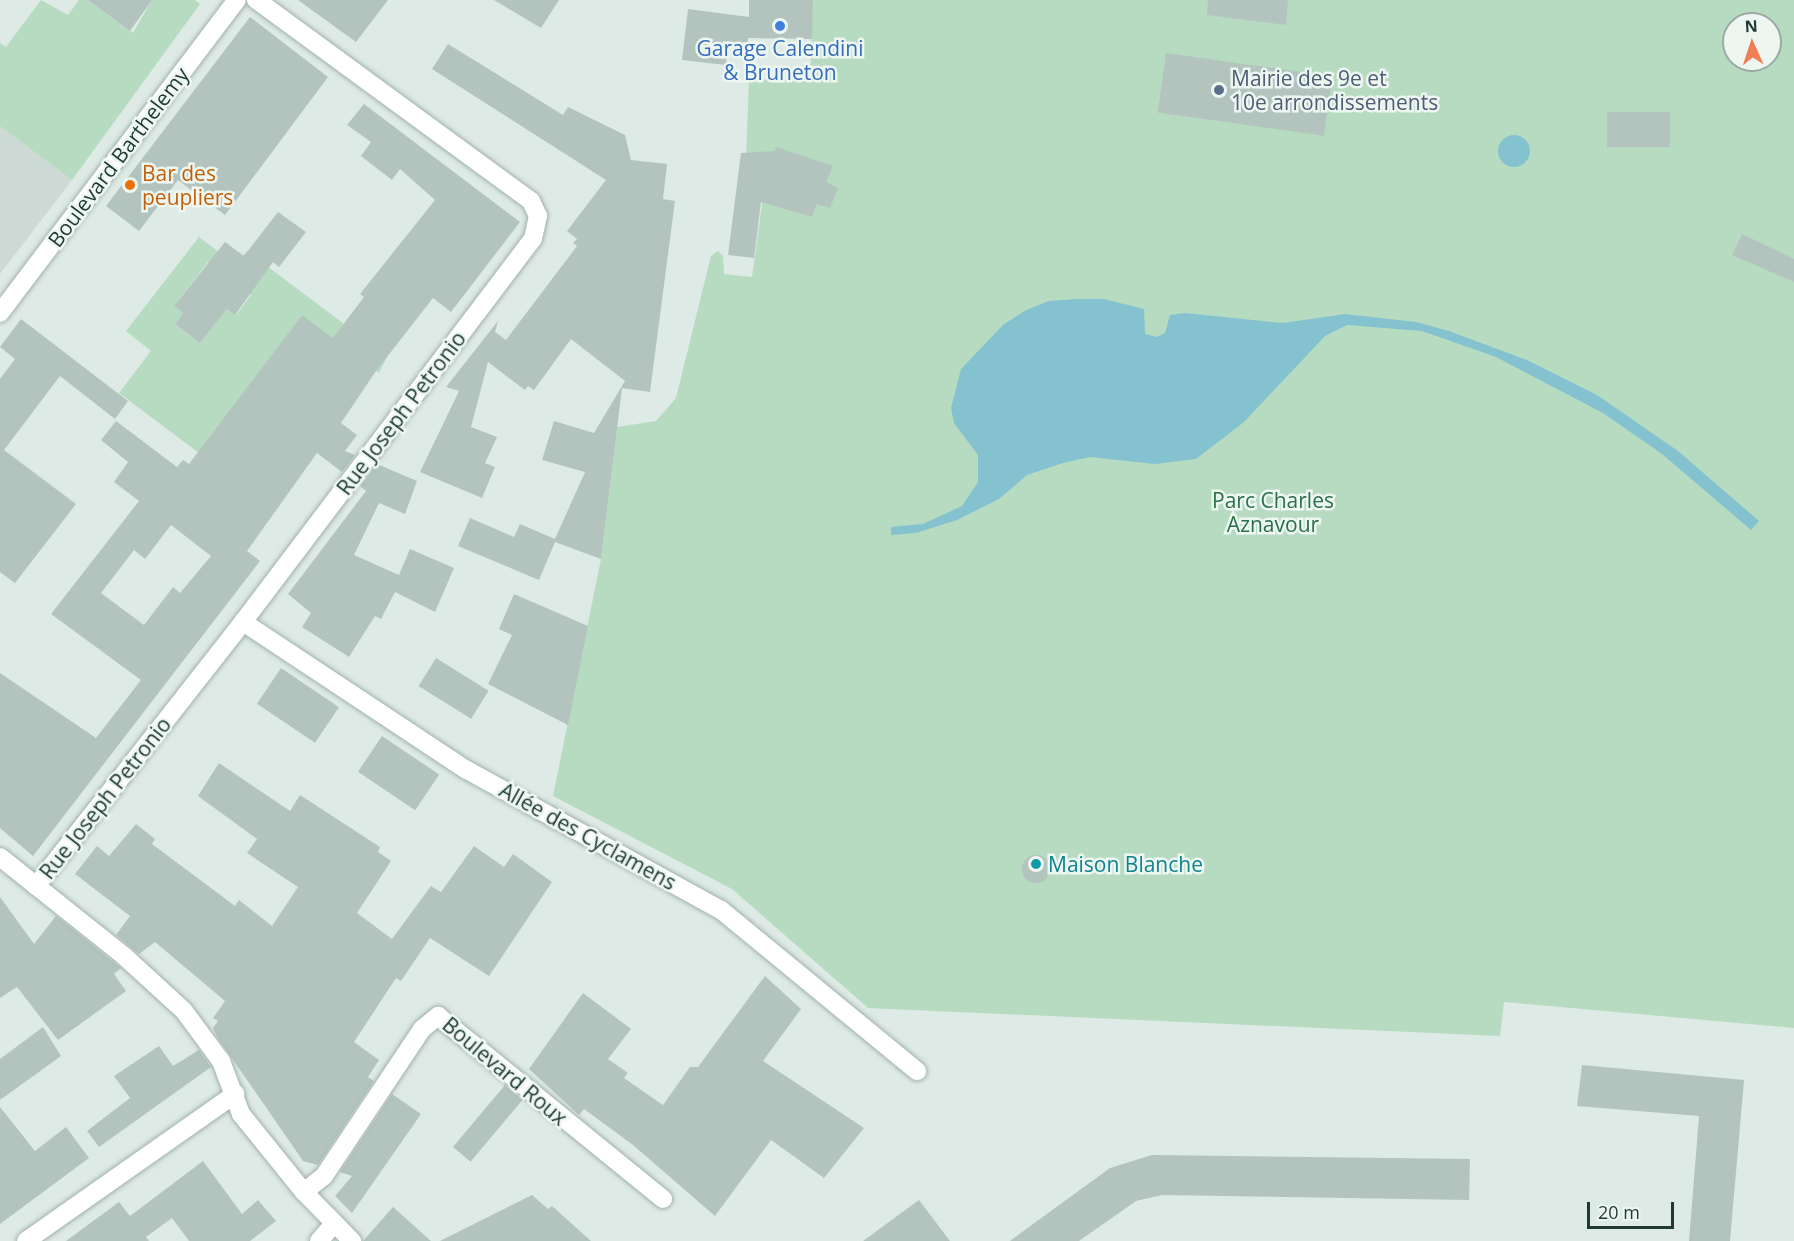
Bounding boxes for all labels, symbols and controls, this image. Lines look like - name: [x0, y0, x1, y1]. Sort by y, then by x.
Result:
- north arrow: [1722, 12, 1782, 72]
- text: N: [1744, 15, 1758, 37]
- marker: Garage Calendini & Bruneton: [773, 19, 787, 33]
- place label: Garage Calendini & Bruneton: [696, 35, 864, 85]
- street label: Boulevard Barthelemy: [42, 62, 194, 252]
- place label: Mairie des 9e et 10e arrondissements: [1231, 65, 1438, 115]
- marker: Mairie des 9e et 10e arrondissements: [1212, 83, 1226, 97]
- place label: Bar des peupliers: [142, 160, 233, 210]
- marker: Bar des peupliers: [123, 178, 137, 192]
- street label: Rue Joseph Petronio: [331, 326, 471, 500]
- park label: Parc Charles Aznavour: [1212, 487, 1334, 537]
- street label: Rue Joseph Petronio: [34, 712, 176, 884]
- street label: Allée des Cyclamens: [495, 777, 681, 895]
- place label: Maison Blanche: [1048, 851, 1203, 877]
- marker: Maison Blanche: [1029, 857, 1043, 871]
- street label: Boulevard Roux: [438, 1012, 572, 1130]
- scale bar: [1590, 1190, 1677, 1228]
- text: 20 m: [1598, 1200, 1640, 1224]

